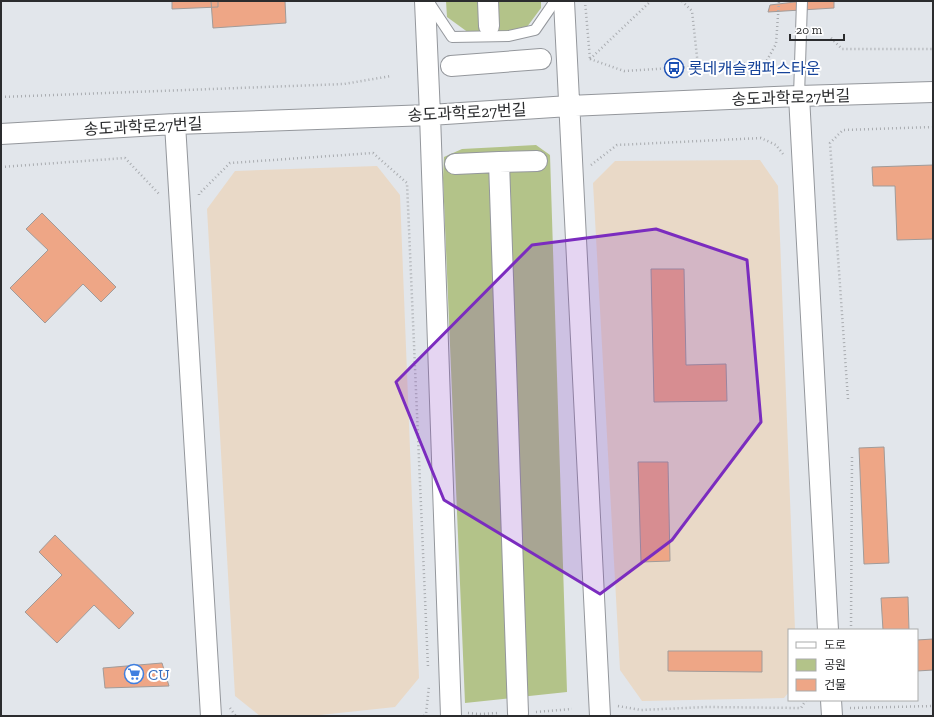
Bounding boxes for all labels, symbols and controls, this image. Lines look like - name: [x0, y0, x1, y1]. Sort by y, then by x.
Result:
- scale bar: [790, 16, 844, 42]
- text: 20 m: [796, 23, 823, 37]
- bus stop icon: 롯데캐슬캠퍼스타운: [663, 57, 685, 79]
- place label: 롯데캐슬캠퍼스타운: [688, 59, 820, 78]
- street label: 송도과학로27번길: [731, 86, 851, 109]
- street label: 송도과학로27번길: [407, 100, 527, 125]
- street label: 송도과학로27번길: [83, 114, 203, 139]
- legend: [788, 629, 918, 701]
- text: 도로: [824, 638, 846, 652]
- text: 공원: [824, 658, 846, 672]
- supermarket icon: CU: [123, 663, 145, 685]
- place label: CU: [148, 665, 170, 684]
- text: 건물: [824, 678, 846, 692]

